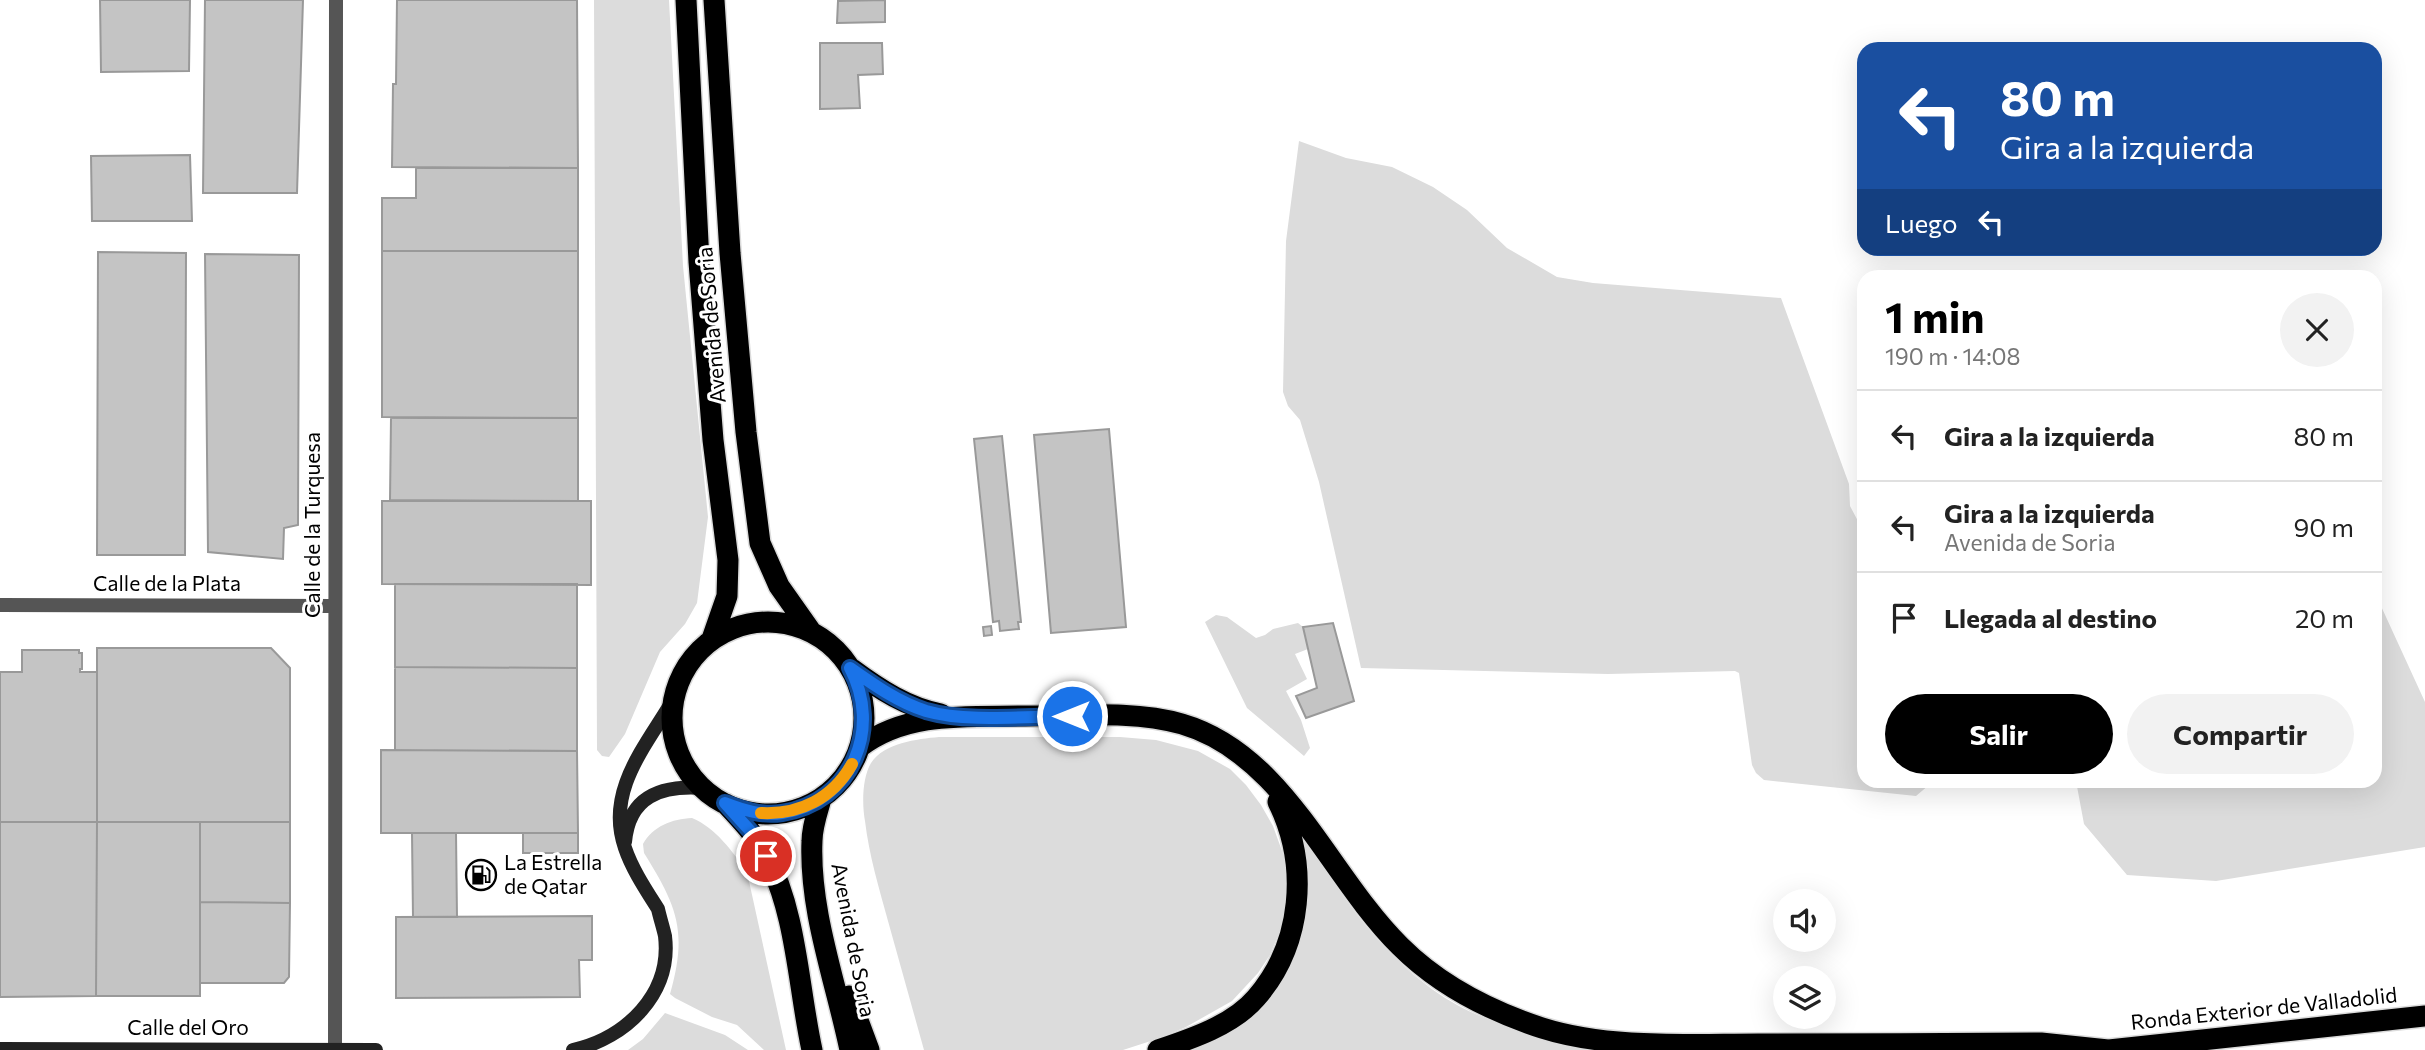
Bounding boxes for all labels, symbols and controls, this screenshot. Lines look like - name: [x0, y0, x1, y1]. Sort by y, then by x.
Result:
- text: 80 m: [2000, 66, 2115, 126]
- icon: left: [1885, 70, 1976, 161]
- text: Gira a la izquierda: [2000, 126, 2254, 166]
- icon: left: [1972, 203, 2010, 241]
- text: Luego: [1885, 207, 1958, 238]
- street label: Avenida de Soria: [691, 246, 730, 404]
- text: 1 min: [1885, 290, 1985, 342]
- button: close: [2280, 293, 2354, 367]
- text: 190 m · 14:08: [1885, 342, 2021, 370]
- icon: left: [1885, 417, 1923, 455]
- text: Gira a la izquierda: [1944, 420, 2155, 451]
- text: 80 m: [2294, 420, 2354, 451]
- street label: Calle de la Turquesa: [299, 432, 324, 618]
- text: Gira a la izquierda: [1944, 497, 2155, 528]
- icon: left: [1885, 508, 1923, 546]
- text: 90 m: [2294, 511, 2354, 542]
- text: Avenida de Soria: [1944, 528, 2116, 556]
- street label: Calle de la Plata: [93, 570, 241, 595]
- icon: arrive: [1885, 599, 1923, 637]
- text: Llegada al destino: [1944, 602, 2157, 633]
- text: 20 m: [2295, 602, 2354, 633]
- position arrow: [1035, 679, 1109, 753]
- button: Salir: [1885, 694, 2113, 774]
- button: Compartir: [2127, 694, 2354, 774]
- pin: [736, 826, 796, 886]
- icon: arrive: [747, 837, 785, 875]
- place label: La Estrella de Qatar: [504, 849, 602, 898]
- fuel station icon: La Estrella de Qatar: [464, 858, 498, 892]
- street label: Avenida de Soria: [827, 860, 882, 1019]
- map controls: [1773, 889, 1836, 1029]
- button: sound: [1773, 889, 1836, 952]
- button: layers: [1773, 966, 1836, 1029]
- street label: Ronda Exterior de Valladolid: [2129, 981, 2398, 1034]
- street label: Calle del Oro: [127, 1014, 249, 1039]

